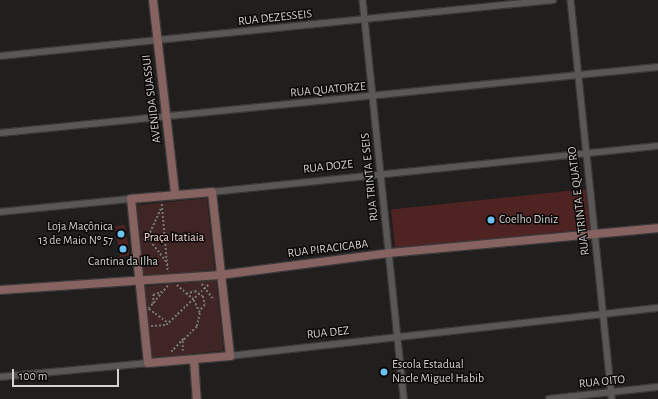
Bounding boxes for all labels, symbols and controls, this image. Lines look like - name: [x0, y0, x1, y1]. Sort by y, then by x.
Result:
- street label: RUA DEZESSEIS: [237, 7, 313, 29]
- street label: AVENIDA SUASSUI: [139, 54, 165, 144]
- street label: RUA QUATORZE: [290, 80, 366, 100]
- street label: RUA TRINTA E SEIS: [358, 132, 382, 222]
- street label: RUA TRINTA E QUATRO: [565, 146, 593, 256]
- street label: RUA DOZE: [302, 157, 354, 177]
- place label: Coelho Diniz: [499, 213, 558, 227]
- marker: Coelho Diniz: [486, 215, 496, 225]
- place label: Loja Maçônica 13 de Maio Nº 57: [38, 220, 113, 248]
- marker: Loja Maçônica 13 de Maio Nº 57: [116, 229, 126, 239]
- park label: Praça Itatiaia: [144, 231, 204, 245]
- street label: RUA PIRACICABA: [287, 237, 369, 261]
- marker: Cantina da Ilha: [118, 244, 128, 254]
- place label: Cantina da Ilha: [88, 255, 158, 269]
- street label: RUA DEZ: [306, 324, 350, 342]
- place label: Escola Estadual Nacle Miguel Habib: [392, 358, 484, 386]
- scale bar: [14, 361, 121, 387]
- marker: Escola Estadual Nacle Miguel Habib: [379, 367, 389, 377]
- text: 100 m: [19, 370, 47, 382]
- street label: RUA OITO: [578, 372, 626, 392]

